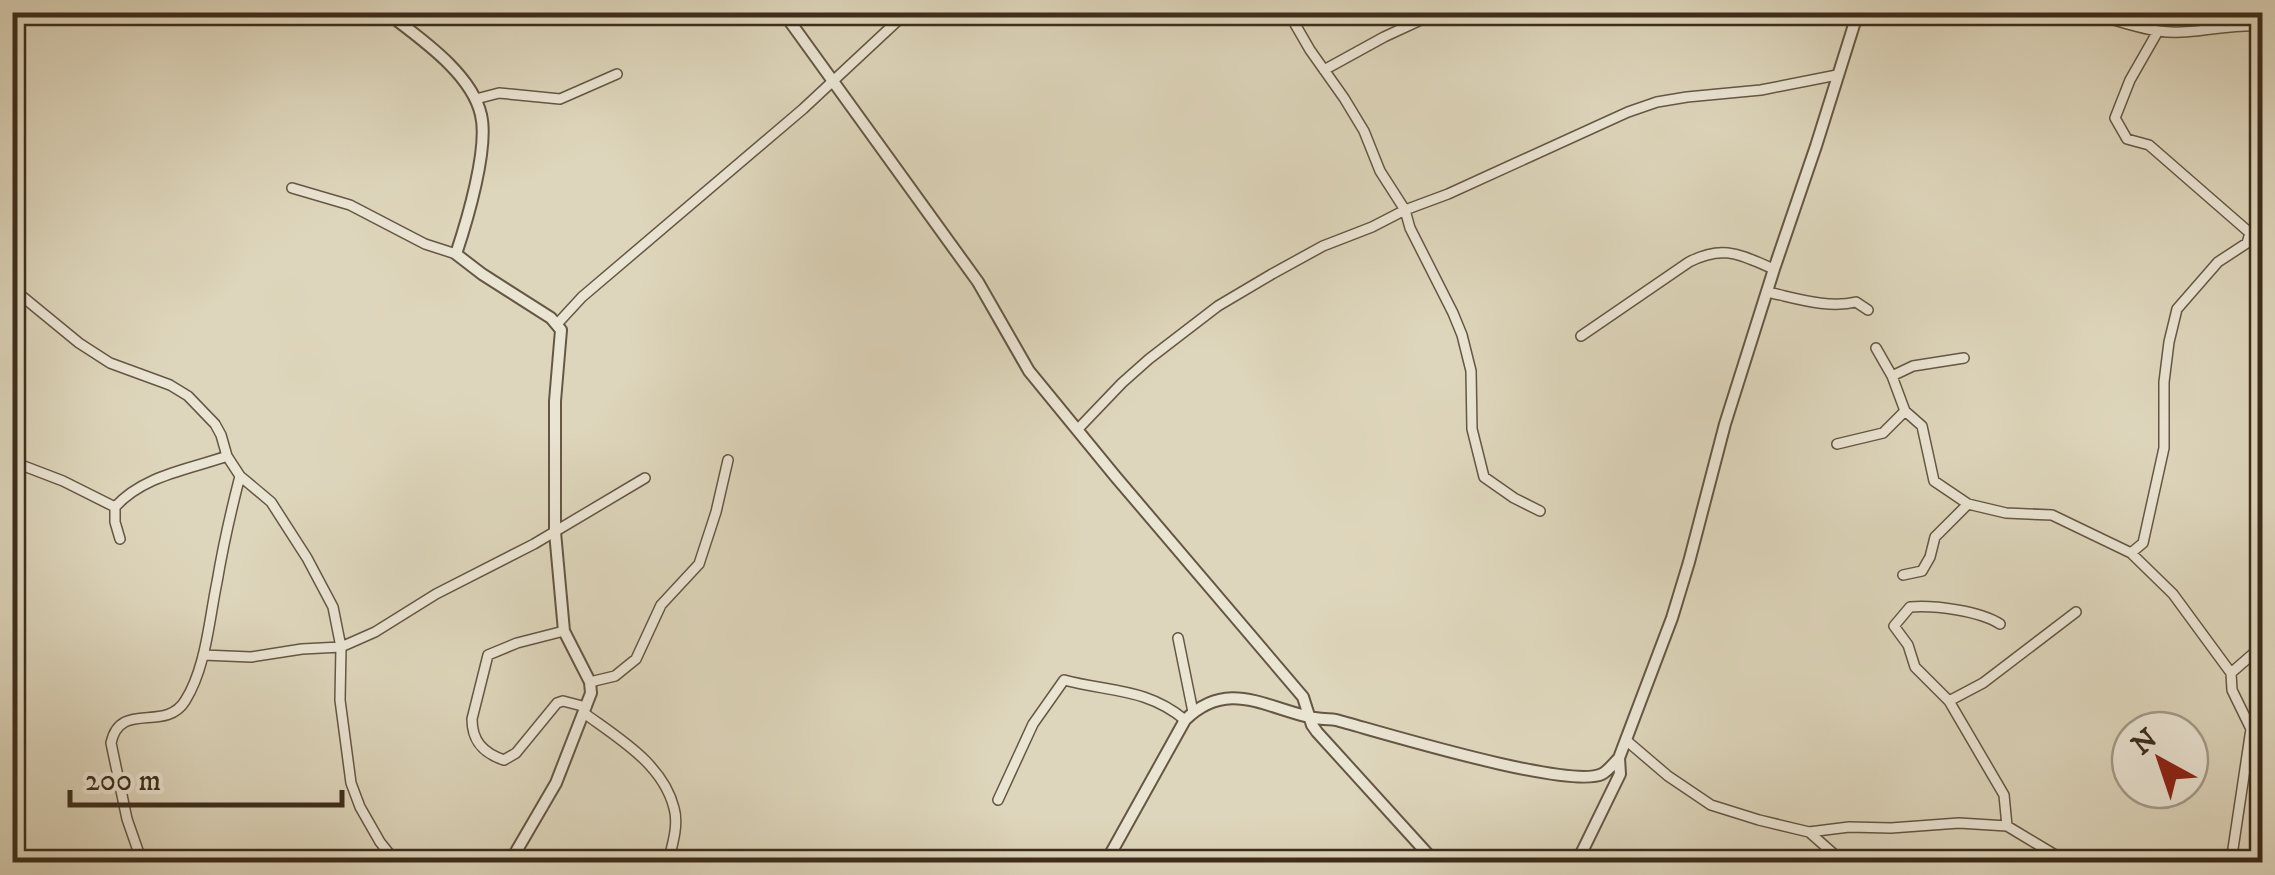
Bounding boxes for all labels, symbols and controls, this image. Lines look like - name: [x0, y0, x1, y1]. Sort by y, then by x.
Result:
- north arrow: [2110, 710, 2210, 810]
- text: N: [2125, 721, 2165, 763]
- scale bar: [70, 745, 342, 807]
- text: 200 m: [85, 763, 161, 800]

